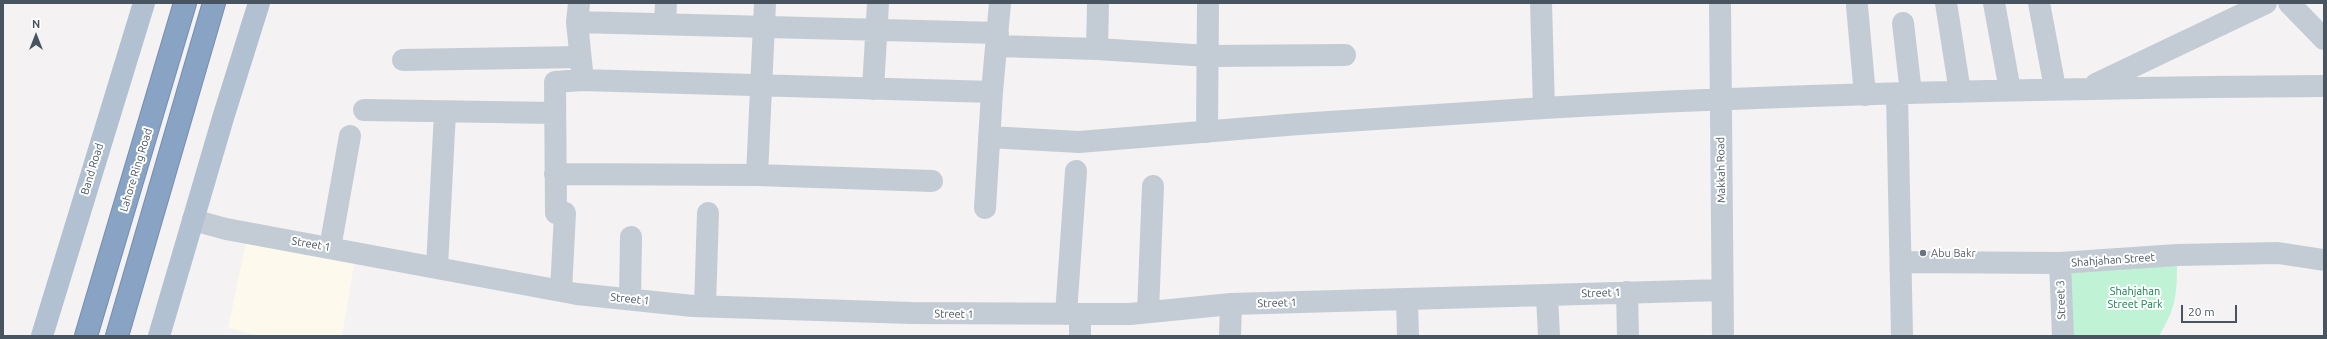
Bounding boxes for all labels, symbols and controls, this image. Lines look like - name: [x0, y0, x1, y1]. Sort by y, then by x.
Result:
- north arrow: [16, 16, 56, 56]
- text: N: [32, 18, 40, 30]
- street label: Lahore Ring Road: [117, 127, 155, 213]
- street label: Makkah Road: [1714, 137, 1728, 203]
- street label: Band Road: [78, 142, 106, 196]
- street label: Street 1: [290, 234, 332, 254]
- place label: Abu Bakr: [1931, 246, 1976, 260]
- marker: Abu Bakr: [1918, 248, 1928, 258]
- street label: Shahjahan Street: [2071, 250, 2155, 270]
- street label: Street 3: [2054, 280, 2068, 320]
- park label: Shahjahan Street Park: [2107, 284, 2163, 310]
- street label: Street 1: [1581, 286, 1621, 300]
- street label: Street 1: [610, 290, 650, 308]
- street label: Street 1: [1257, 296, 1297, 310]
- scale bar: [2183, 297, 2239, 323]
- text: 20 m: [2188, 305, 2215, 318]
- street label: Street 1: [934, 307, 974, 321]

